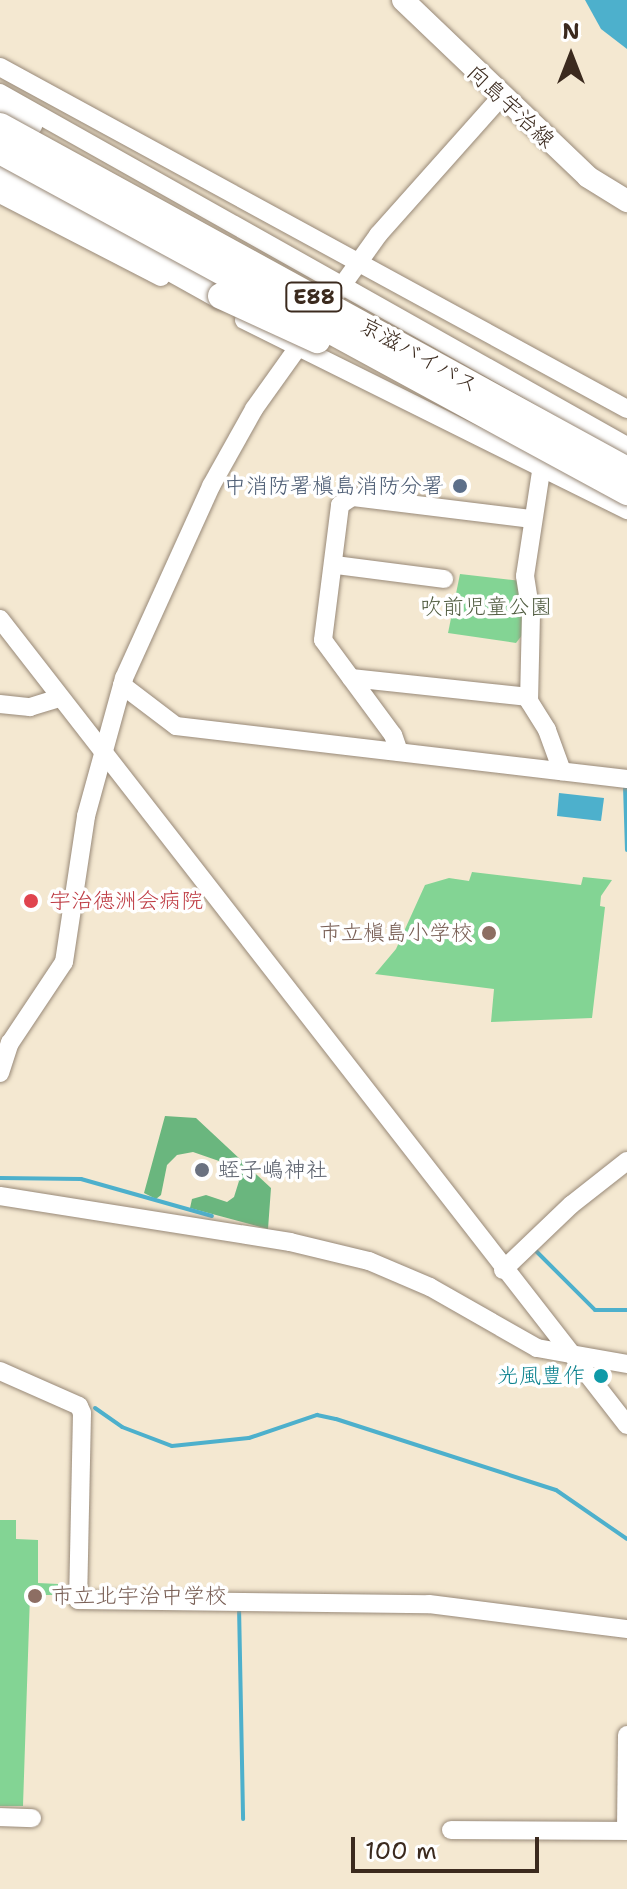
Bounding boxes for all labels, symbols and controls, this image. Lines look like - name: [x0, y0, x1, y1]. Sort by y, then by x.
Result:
- north arrow: [531, 16, 611, 96]
- text: N: [562, 17, 580, 46]
- street label: 向島宇治線: [462, 59, 560, 153]
- road number: E88: [284, 281, 344, 313]
- street label: 京滋バイパス: [355, 311, 483, 399]
- place label: 中消防署槇島消防分署: [224, 473, 444, 499]
- marker: 中消防署槇島消防分署: [451, 477, 469, 495]
- park label: 吹前児童公園: [420, 594, 552, 620]
- place label: 宇治徳洲会病院: [49, 888, 203, 914]
- marker: 宇治徳洲会病院: [20, 890, 42, 912]
- place label: 市立槇島小学校: [319, 920, 473, 946]
- marker: 市立槇島小学校: [480, 924, 498, 942]
- place label: 蛭子嶋神社: [218, 1157, 328, 1183]
- marker: 蛭子嶋神社: [193, 1161, 211, 1179]
- place label: 光風豊作: [497, 1363, 585, 1389]
- marker: 光風豊作: [592, 1367, 610, 1385]
- place label: 市立北宇治中学校: [51, 1583, 227, 1609]
- marker: 市立北宇治中学校: [26, 1587, 44, 1605]
- scale bar: [355, 1821, 543, 1871]
- text: 100 m: [365, 1835, 437, 1867]

